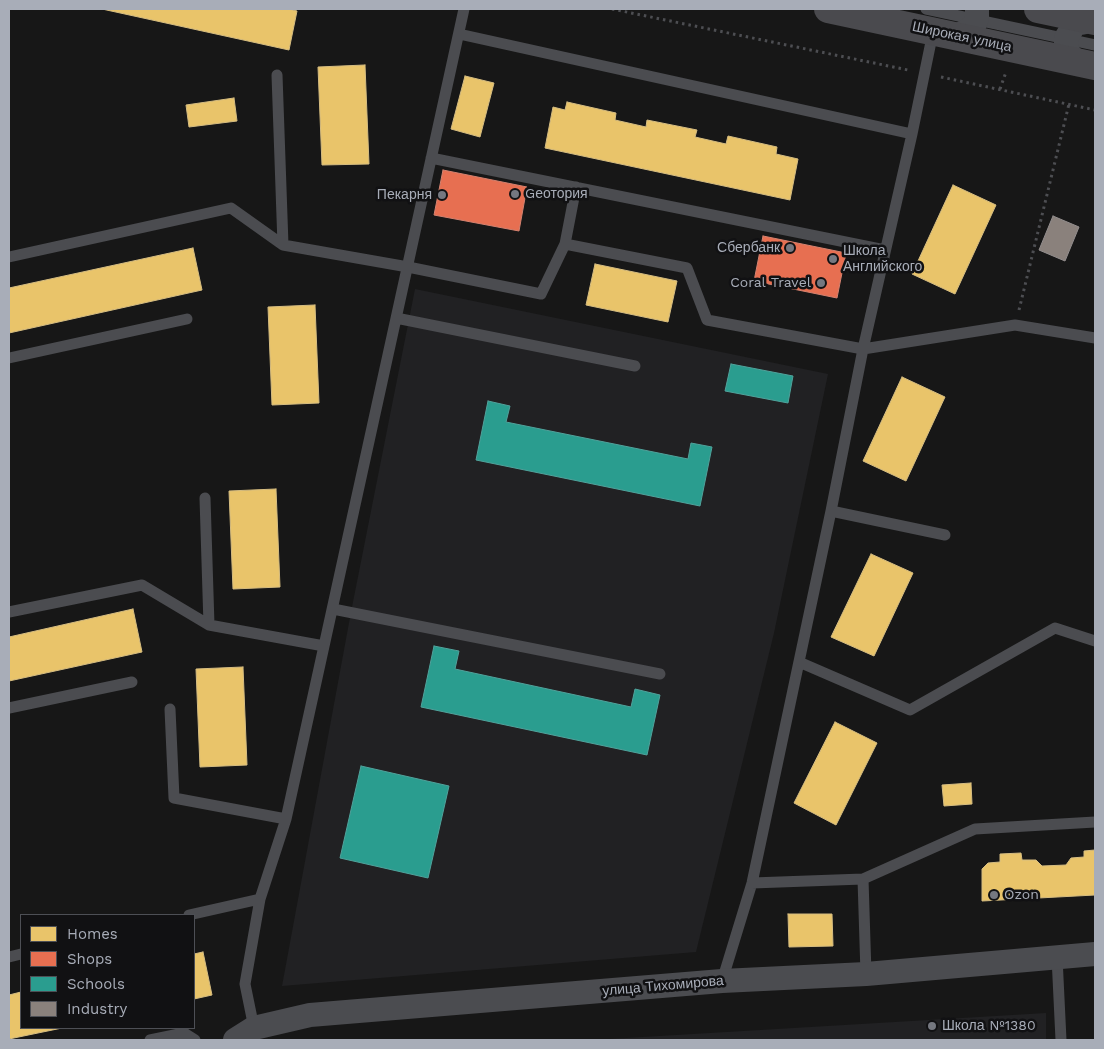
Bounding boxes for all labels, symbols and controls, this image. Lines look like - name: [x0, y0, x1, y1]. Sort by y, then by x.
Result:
- street label: Широкая улица: [911, 18, 1013, 56]
- place label: Gеотория: [525, 186, 588, 202]
- place label: Пекарня: [377, 187, 432, 203]
- marker: Gеотория: [509, 188, 521, 200]
- marker: Пекарня: [436, 189, 448, 201]
- place label: Сбербанк: [717, 240, 780, 256]
- marker: Сбербанк: [784, 242, 796, 254]
- place label: Школа Английского: [843, 243, 922, 276]
- marker: Школа Английского: [827, 253, 839, 265]
- place label: Coral Travel: [730, 275, 811, 291]
- marker: Coral Travel: [815, 277, 827, 289]
- place label: Ozon: [1004, 887, 1039, 903]
- marker: Ozon: [988, 889, 1000, 901]
- legend: [20, 914, 195, 1029]
- text: Homes: [67, 925, 118, 943]
- text: Shops: [67, 950, 112, 968]
- street label: улица Тихомирова: [602, 972, 724, 1000]
- text: Schools: [67, 975, 125, 993]
- text: Industry: [67, 1000, 127, 1018]
- place label: Школа №1380: [942, 1018, 1036, 1034]
- marker: Школа №1380: [926, 1020, 938, 1032]

